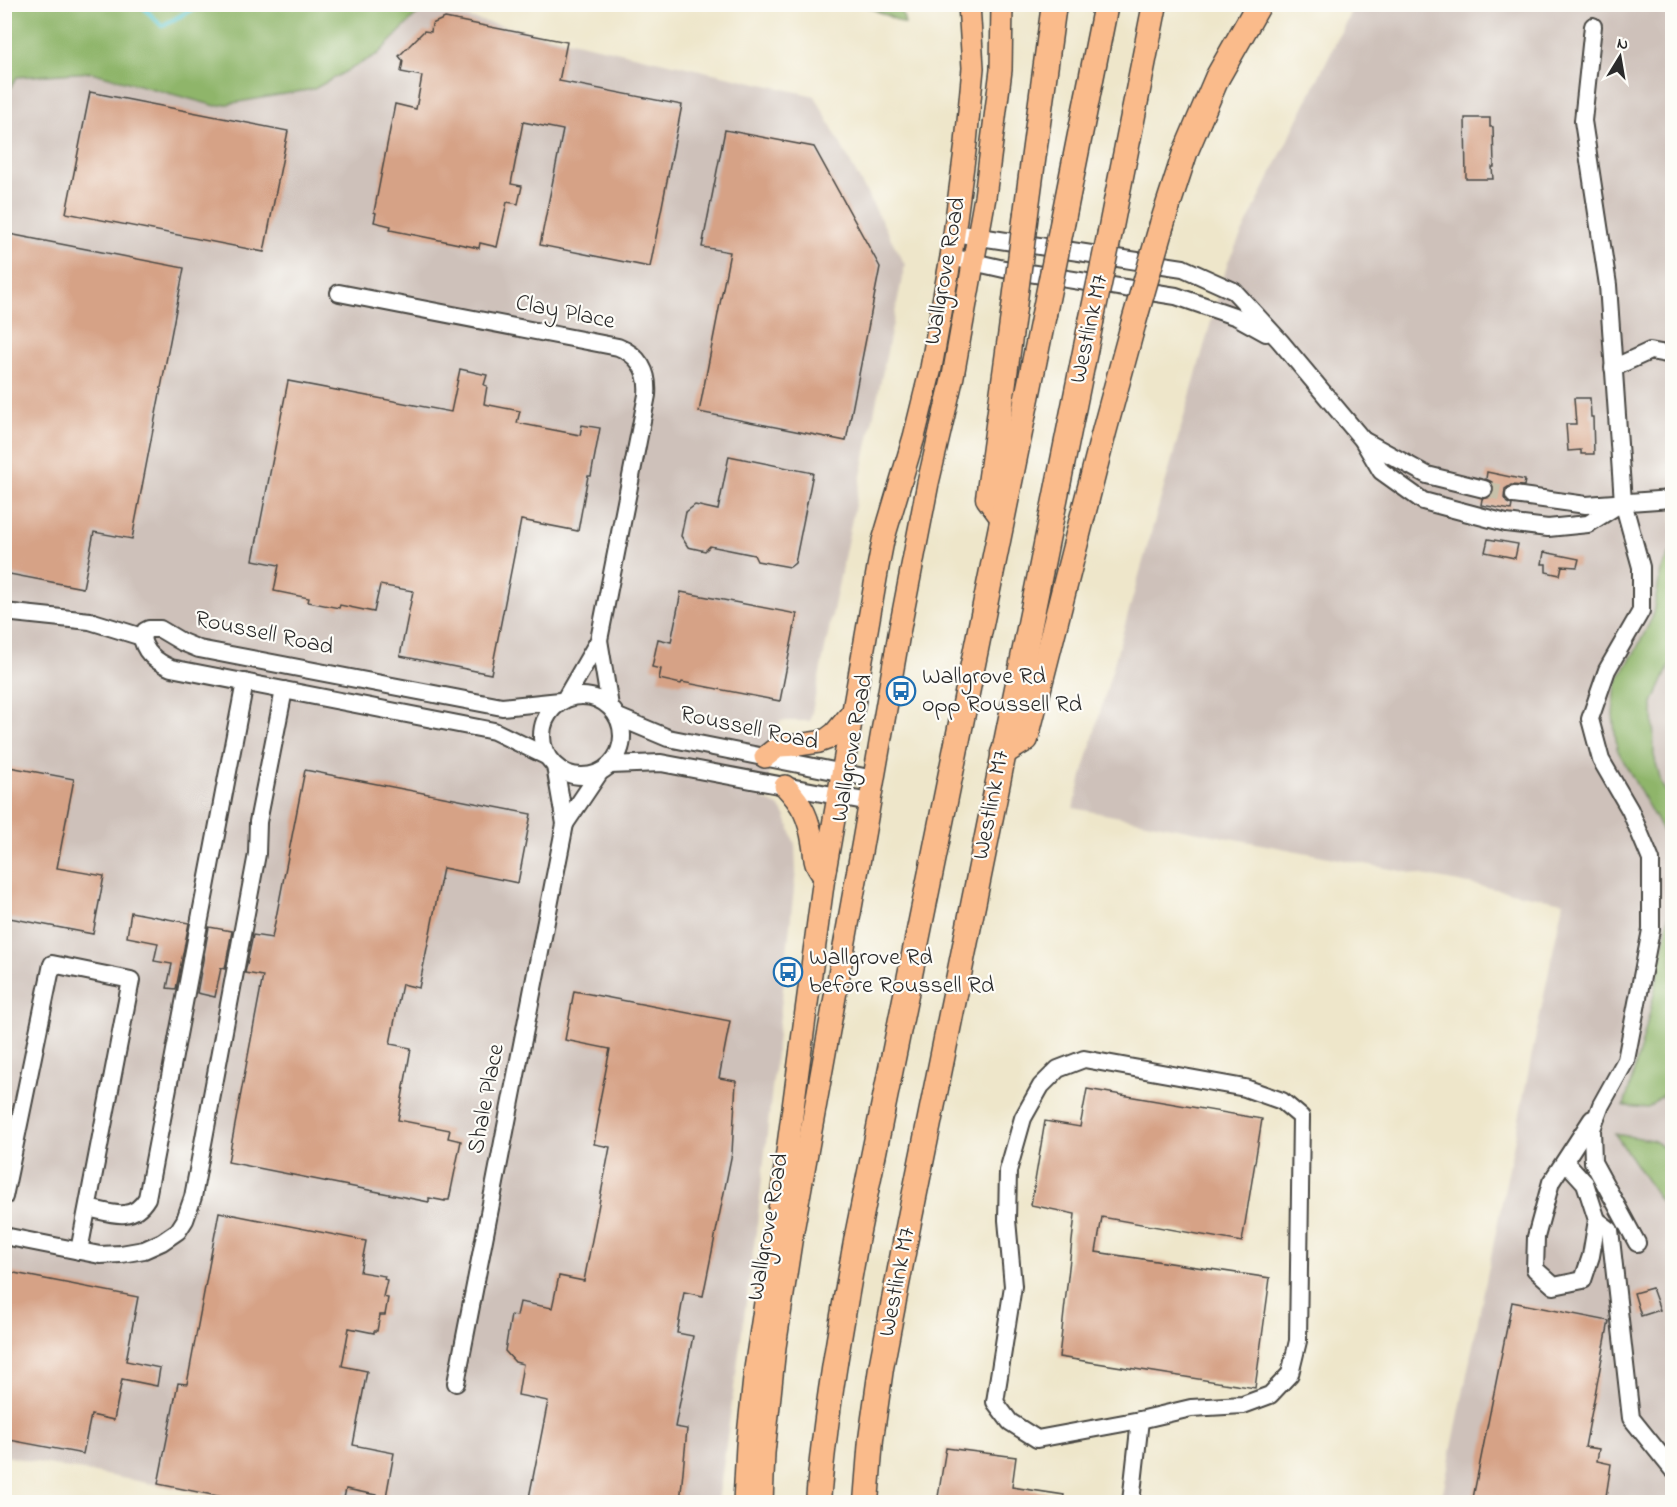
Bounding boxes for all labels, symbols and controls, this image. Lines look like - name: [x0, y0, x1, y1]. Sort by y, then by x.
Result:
- north arrow: [1590, 27, 1650, 87]
- text: N: [1615, 31, 1630, 57]
- street label: Wallgrove Road: [916, 194, 976, 348]
- street label: Westlink M7: [1061, 271, 1119, 387]
- street label: Clay Place: [512, 286, 618, 341]
- street label: Roussell Road: [191, 602, 337, 666]
- place label: Wallgrove Rd opp Roussell Rd: [922, 660, 1083, 723]
- street label: Wallgrove Road: [823, 671, 883, 825]
- bus stop icon: Wallgrove Rd opp Roussell Rd: [885, 675, 917, 707]
- street label: Roussell Road: [676, 697, 822, 761]
- street label: Westlink M7: [964, 747, 1020, 863]
- place label: Wallgrove Rd before Roussell Rd: [809, 941, 995, 1004]
- bus stop icon: Wallgrove Rd before Roussell Rd: [772, 956, 804, 988]
- street label: Shale Place: [459, 1041, 515, 1157]
- street label: Wallgrove Road: [739, 1150, 799, 1304]
- street label: Westlink M7: [870, 1224, 926, 1340]

